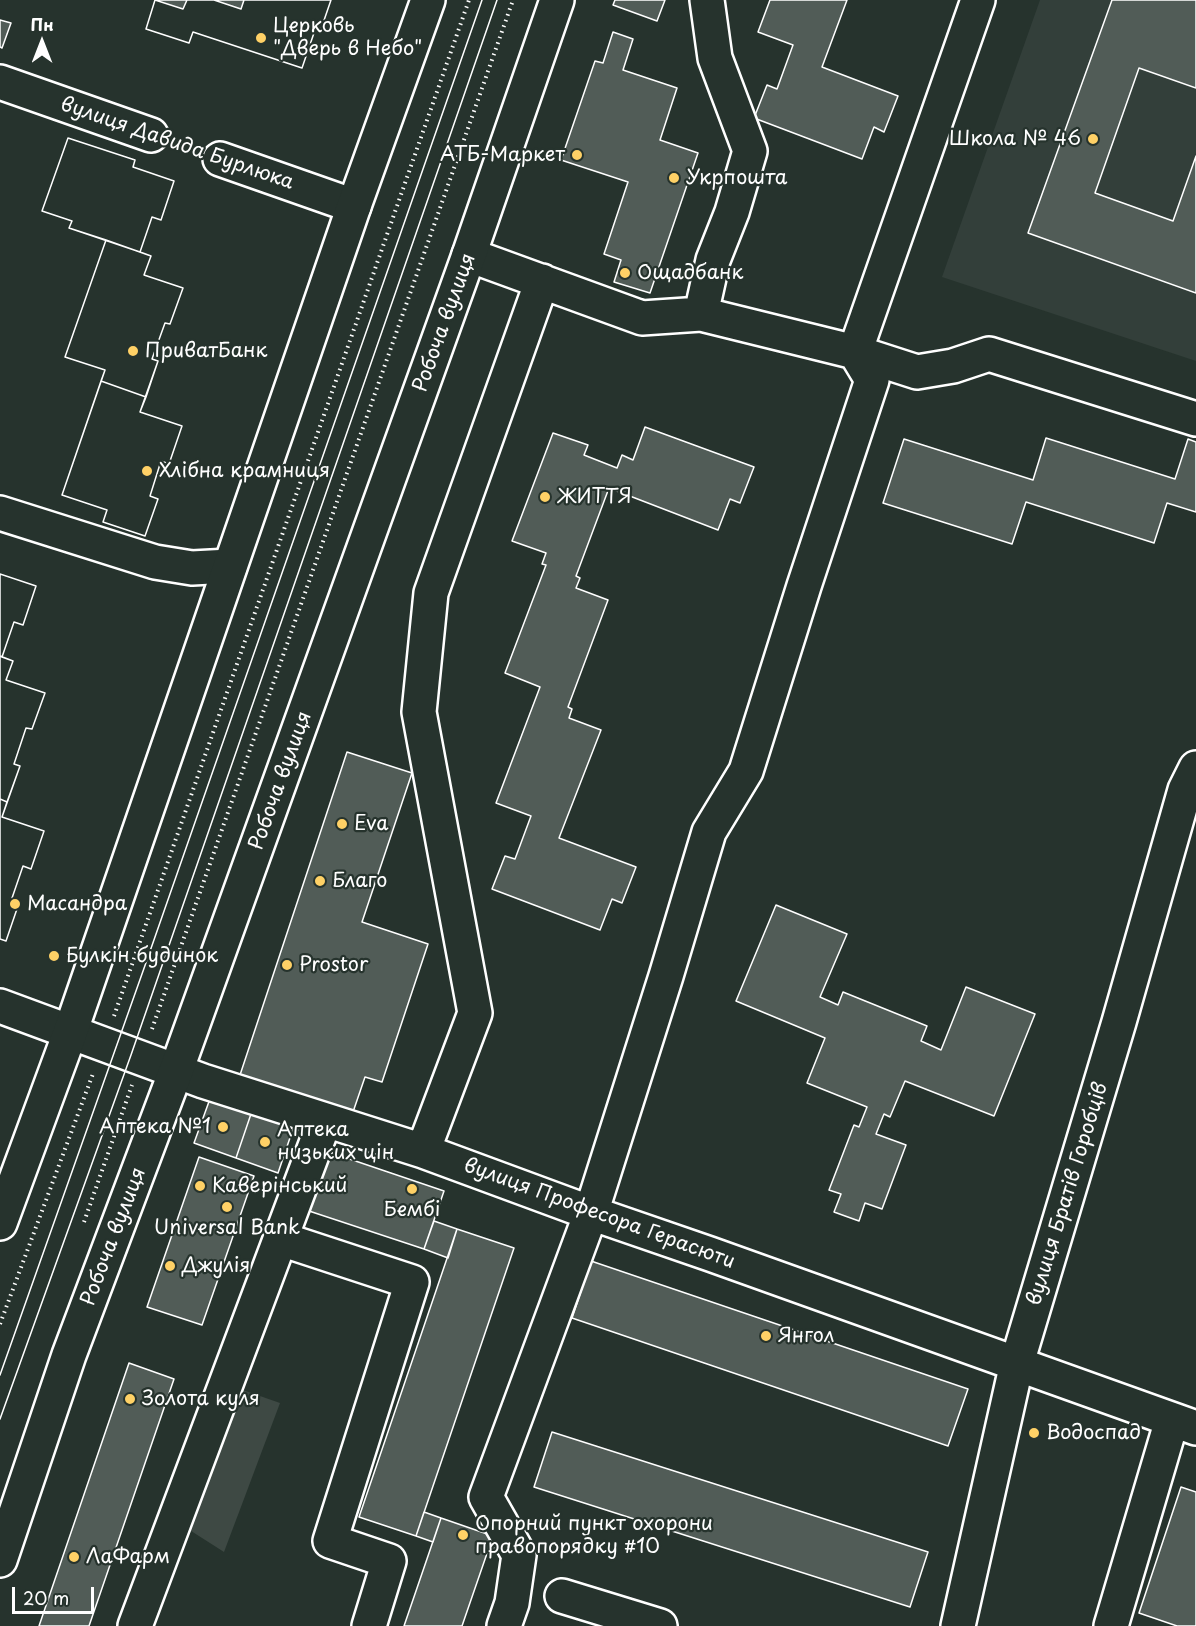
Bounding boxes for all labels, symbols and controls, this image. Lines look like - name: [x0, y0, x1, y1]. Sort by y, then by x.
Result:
- north arrow: [12, 12, 72, 72]
- text: Пн: [30, 12, 54, 36]
- place label: Церковь "Дверь в Небо": [273, 14, 422, 61]
- marker: Церковь "Дверь в Небо": [254, 31, 268, 45]
- street label: вулиця Давида Бурлюка: [57, 93, 297, 195]
- place label: Школа № 46: [949, 127, 1081, 151]
- marker: Школа № 46: [1086, 132, 1100, 146]
- place label: АТБ-Маркет: [440, 143, 565, 167]
- marker: АТБ-Маркет: [570, 148, 584, 162]
- place label: Укрпошта: [686, 166, 787, 190]
- marker: Укрпошта: [667, 171, 681, 185]
- street label: Робоча вулиця: [409, 250, 481, 396]
- place label: Ощадбанк: [637, 261, 743, 285]
- marker: Ощадбанк: [618, 266, 632, 280]
- place label: ПриватБанк: [145, 339, 267, 363]
- marker: ПриватБанк: [126, 344, 140, 358]
- place label: Хлібна крамниця: [159, 459, 330, 483]
- marker: Хлібна крамниця: [140, 464, 154, 478]
- place label: ЖИТТЯ: [557, 485, 632, 509]
- marker: ЖИТТЯ: [538, 490, 552, 504]
- street label: Робоча вулиця: [245, 708, 317, 854]
- place label: Eva: [354, 812, 388, 836]
- marker: Eva: [335, 817, 349, 831]
- place label: Благо: [332, 869, 387, 893]
- marker: Благо: [313, 874, 327, 888]
- place label: Масандра: [27, 892, 127, 916]
- marker: Масандра: [8, 897, 22, 911]
- place label: Булкін будинок: [66, 944, 218, 968]
- marker: Булкін будинок: [47, 949, 61, 963]
- place label: Prostor: [299, 953, 368, 977]
- marker: Prostor: [280, 958, 294, 972]
- street label: вулиця Братів Горобців: [1023, 1079, 1113, 1309]
- place label: Аптека №1: [99, 1115, 211, 1139]
- place label: Аптека низьких цін: [277, 1118, 394, 1165]
- marker: Аптека №1: [216, 1120, 230, 1134]
- marker: Аптека низьких цін: [258, 1135, 272, 1149]
- street label: вулиця Професора Герасюти: [460, 1154, 738, 1274]
- street label: Робоча вулиця: [77, 1164, 151, 1310]
- place label: Каверінський: [212, 1174, 347, 1198]
- marker: Каверінський: [193, 1179, 207, 1193]
- marker: Бембі: [405, 1182, 419, 1196]
- place label: Бембі: [384, 1198, 440, 1222]
- marker: Universal Bank: [220, 1200, 234, 1214]
- place label: Universal Bank: [154, 1216, 300, 1240]
- place label: Джулія: [182, 1254, 250, 1278]
- marker: Джулія: [163, 1259, 177, 1273]
- place label: Янгол: [778, 1324, 834, 1348]
- marker: Янгол: [759, 1329, 773, 1343]
- place label: Золота куля: [142, 1387, 260, 1411]
- marker: Золота куля: [123, 1392, 137, 1406]
- place label: Водоспад: [1046, 1421, 1141, 1445]
- marker: Водоспад: [1027, 1426, 1041, 1440]
- place label: Опорний пункт охорони правопорядку #10: [475, 1512, 713, 1559]
- marker: Опорний пункт охорони правопорядку #10: [456, 1528, 470, 1542]
- place label: ЛаФарм: [86, 1545, 170, 1569]
- marker: ЛаФарм: [67, 1550, 81, 1564]
- scale bar: [15, 1575, 98, 1613]
- text: 20 m: [23, 1584, 69, 1611]

